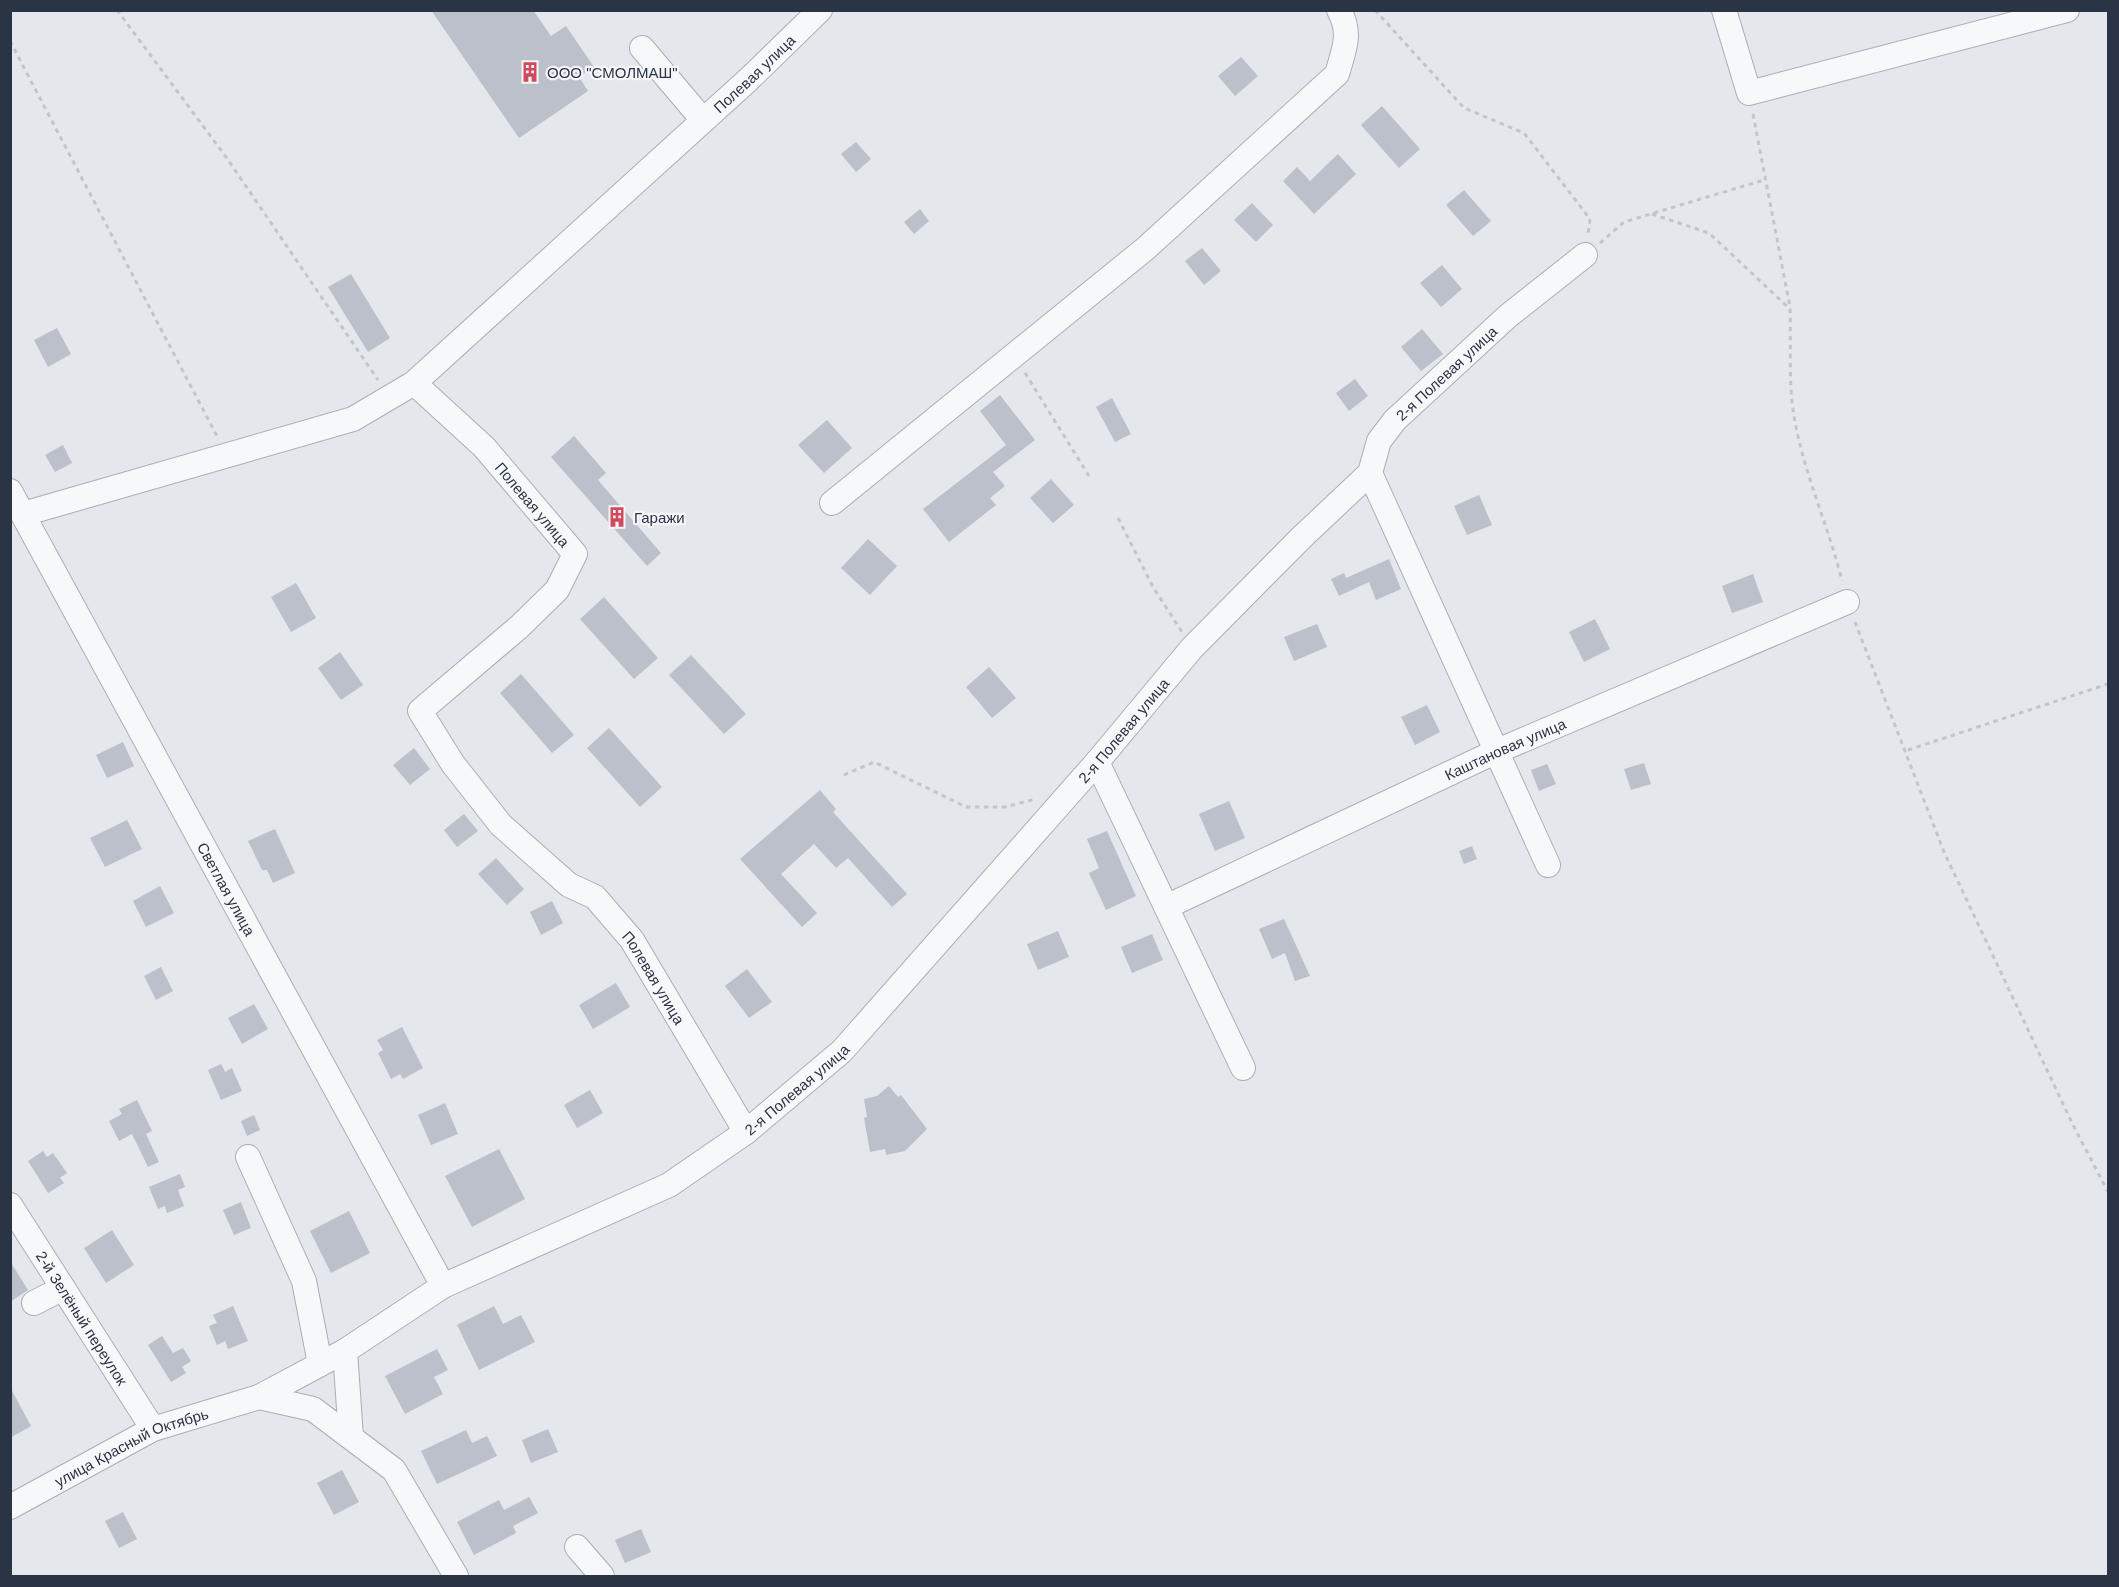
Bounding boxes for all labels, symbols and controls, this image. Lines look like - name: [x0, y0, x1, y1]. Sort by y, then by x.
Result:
- street label: Полевая улица: [710, 30, 799, 116]
- building icon: ООО "СМОЛМАШ": [518, 60, 542, 84]
- place label: ООО "СМОЛМАШ": [547, 64, 678, 81]
- street label: 2-я Полевая улица: [1392, 322, 1501, 424]
- street label: Полевая улица: [492, 459, 574, 550]
- building icon: Гаражи: [605, 505, 629, 529]
- place label: Гаражи: [634, 509, 685, 526]
- street label: 2-я Полевая улица: [1074, 674, 1172, 786]
- street label: Каштановая улица: [1442, 714, 1569, 783]
- street label: Светлая улица: [194, 839, 259, 939]
- street label: Полевая улица: [619, 927, 689, 1028]
- street label: 2-я Полевая улица: [741, 1040, 853, 1138]
- street label: 2-й Зелёный переулок: [33, 1248, 131, 1388]
- street label: улица Красный Октябрь: [51, 1404, 210, 1490]

